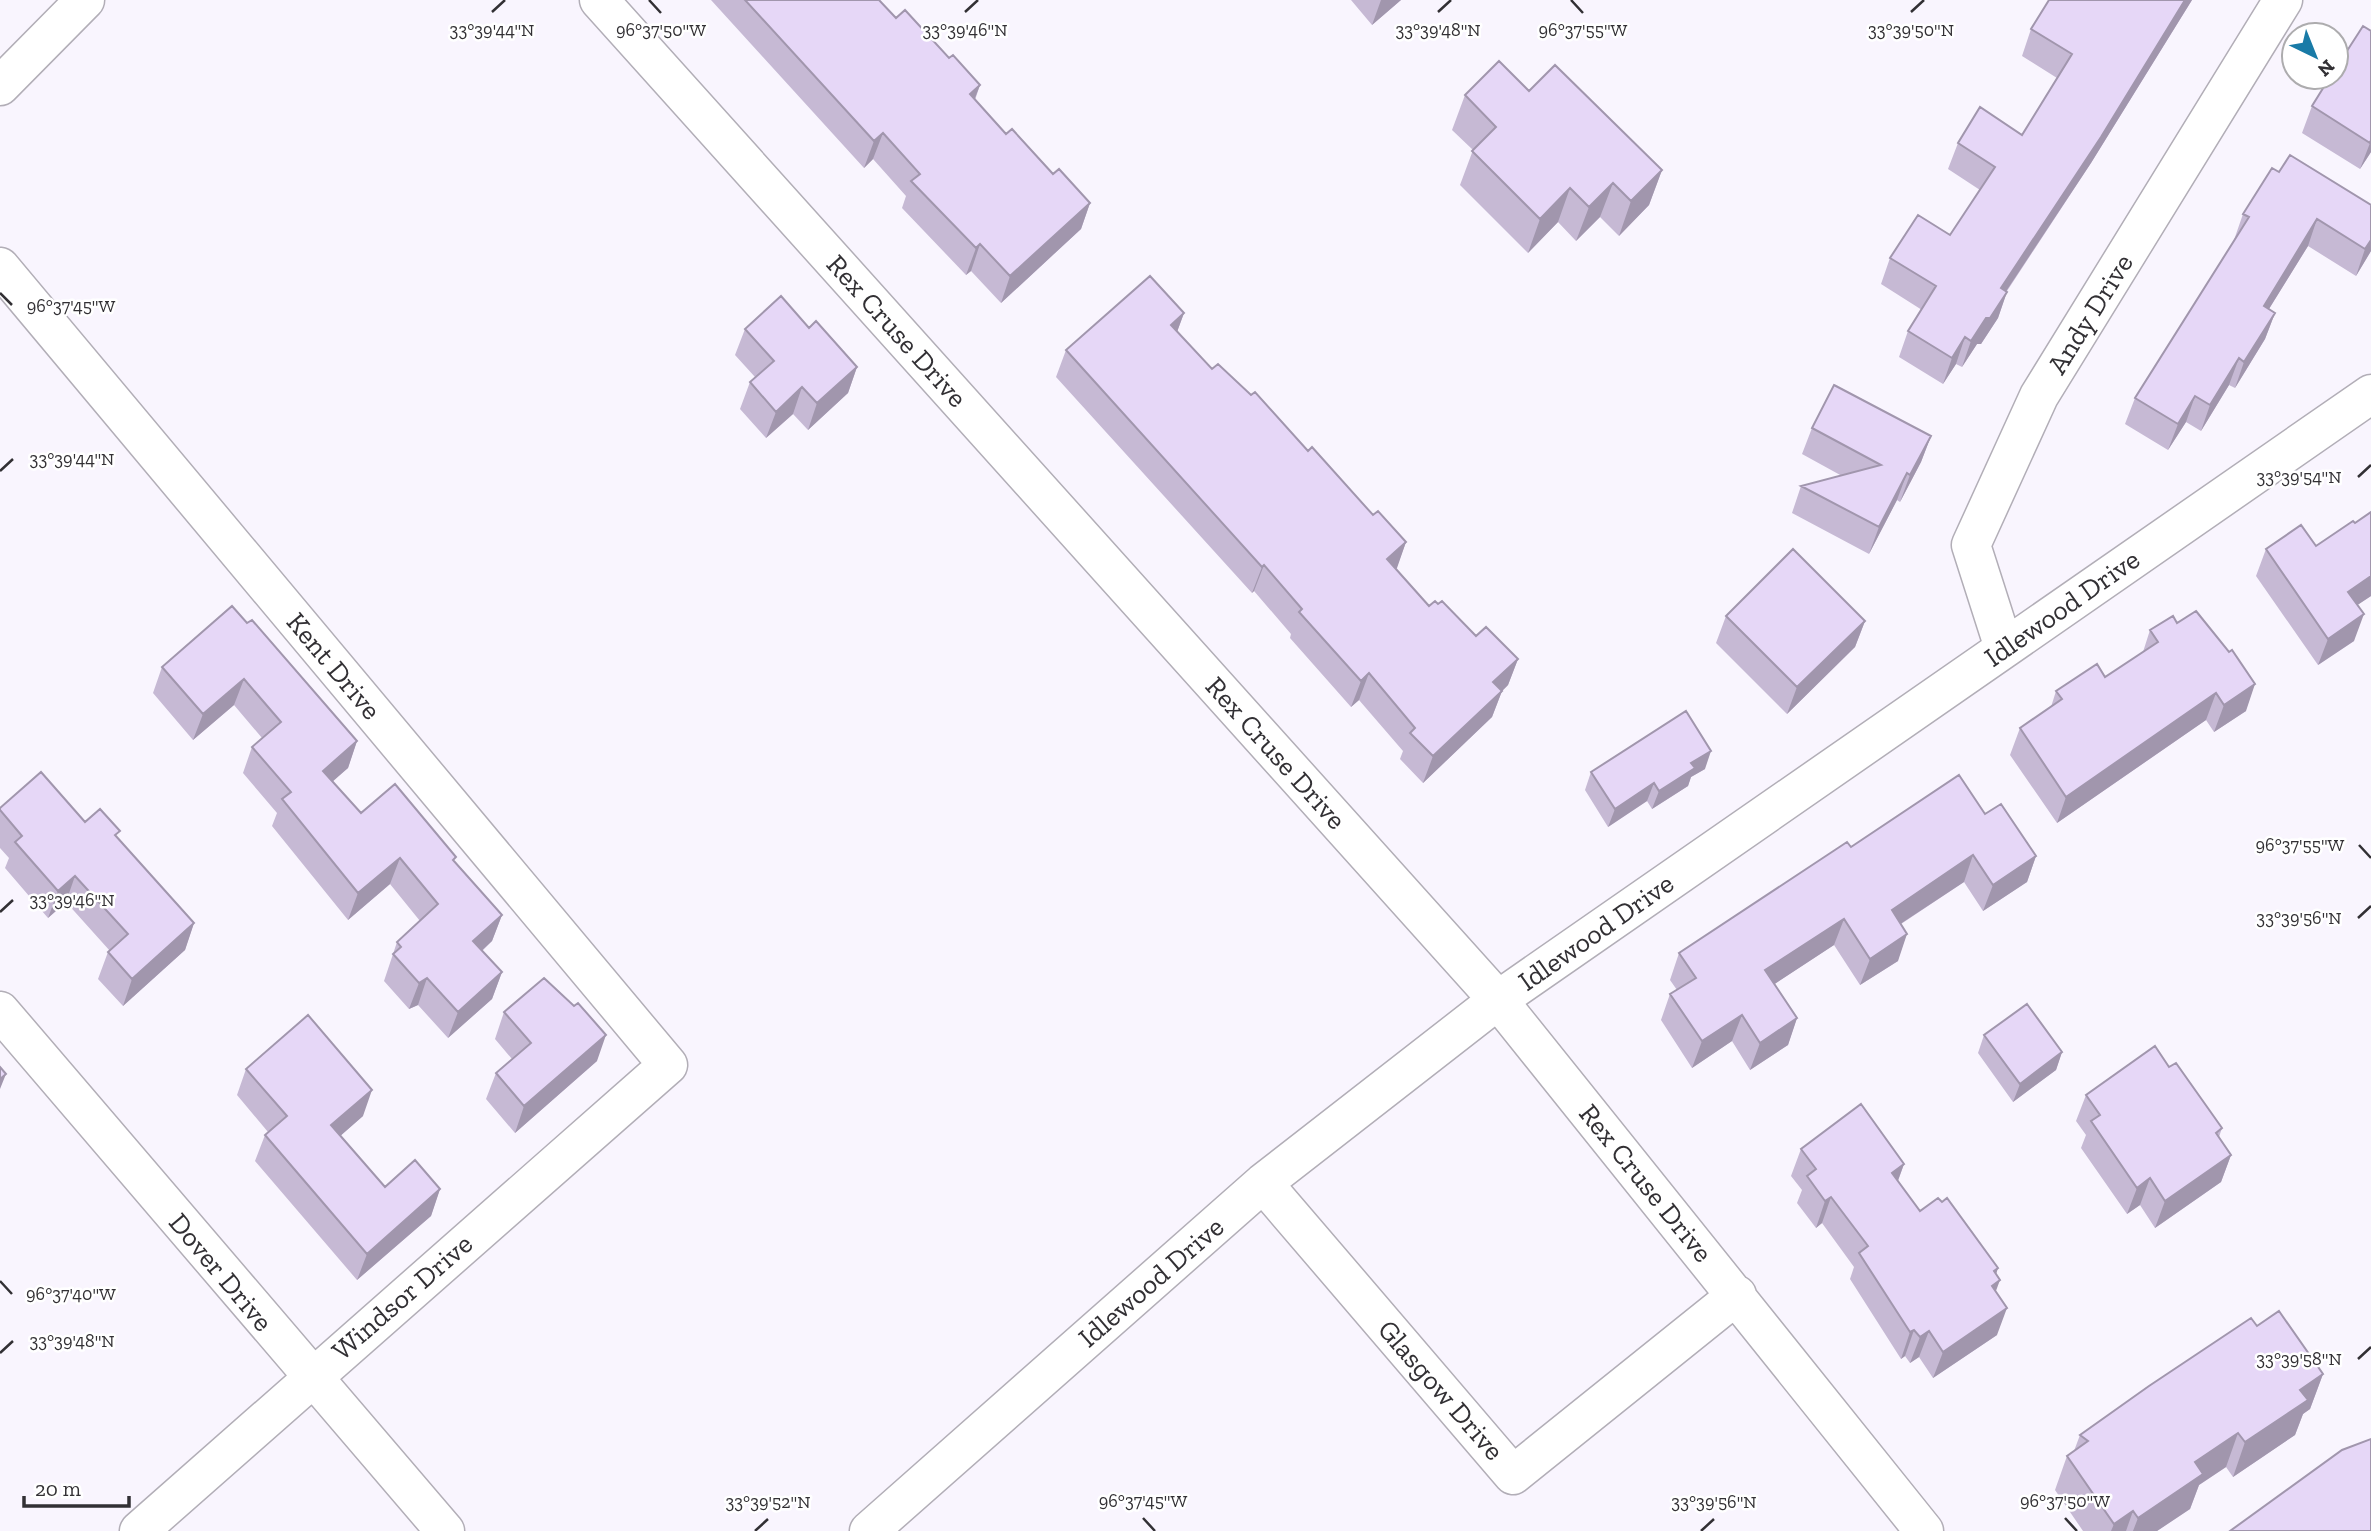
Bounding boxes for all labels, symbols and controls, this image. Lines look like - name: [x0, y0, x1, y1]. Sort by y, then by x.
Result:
- text: 33°39'44"N: [450, 19, 534, 41]
- text: 96°37'50"W: [616, 19, 706, 41]
- text: 33°39'46"N: [922, 19, 1008, 41]
- text: 33°39'48"N: [1395, 19, 1481, 41]
- text: 96°37'55"W: [1539, 19, 1628, 41]
- text: 33°39'50"N: [1868, 19, 1954, 41]
- north arrow: [2280, 21, 2350, 91]
- text: N: [2313, 55, 2339, 81]
- street label: Rex Cruse Drive: [820, 248, 974, 414]
- street label: Andy Drive: [2040, 248, 2140, 380]
- text: 96°37'45"W: [27, 295, 116, 317]
- text: 33°39'44"N: [30, 448, 114, 470]
- text: 33°39'54"N: [2257, 466, 2342, 488]
- street label: Idlewood Drive: [1978, 542, 2146, 674]
- street label: Kent Drive: [280, 606, 388, 726]
- street label: Rex Cruse Drive: [1199, 670, 1353, 836]
- text: 96°37'55"W: [2256, 834, 2345, 856]
- street label: Idlewood Drive: [1512, 866, 1680, 998]
- text: 33°39'46"N: [29, 889, 115, 911]
- text: 33°39'56"N: [2256, 907, 2342, 929]
- street label: Rex Cruse Drive: [1572, 1097, 1720, 1269]
- street label: Dover Drive: [162, 1206, 280, 1338]
- street label: Idlewood Drive: [1072, 1210, 1230, 1354]
- street label: Windsor Drive: [325, 1227, 479, 1367]
- text: 96°37'40"W: [26, 1283, 116, 1305]
- street label: Glasgow Drive: [1371, 1313, 1511, 1467]
- text: 33°39'48"N: [29, 1330, 115, 1352]
- text: 33°39'58"N: [2256, 1348, 2342, 1370]
- scale bar: [24, 1464, 130, 1508]
- text: 20 m: [35, 1476, 81, 1501]
- text: 96°37'45"W: [1099, 1490, 1188, 1512]
- text: 96°37'50"W: [2020, 1490, 2110, 1512]
- text: 33°39'52"N: [726, 1491, 810, 1513]
- text: 33°39'56"N: [1671, 1491, 1757, 1513]

